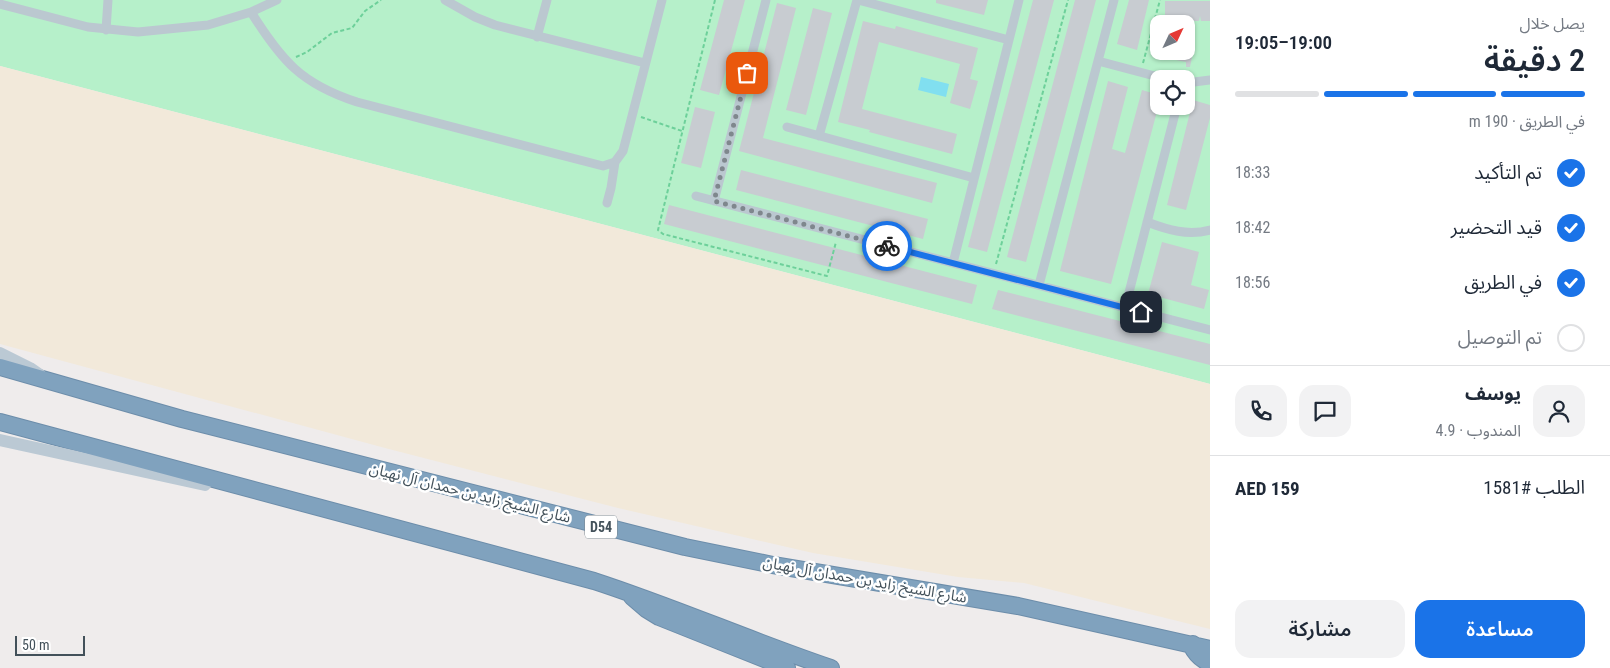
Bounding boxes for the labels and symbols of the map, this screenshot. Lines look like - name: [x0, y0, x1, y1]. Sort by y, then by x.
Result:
- north arrow: [1150, 15, 1195, 60]
- pin: [726, 52, 768, 94]
- courier: [862, 221, 912, 271]
- pin: [1120, 291, 1162, 333]
- street label: شارع الشيخ زايد بن حمدان آل نهيان: [367, 459, 573, 530]
- road number: D54: [585, 516, 617, 538]
- street label: شارع الشيخ زايد بن حمدان آل نهيان: [761, 553, 969, 610]
- scale bar: [15, 633, 85, 656]

